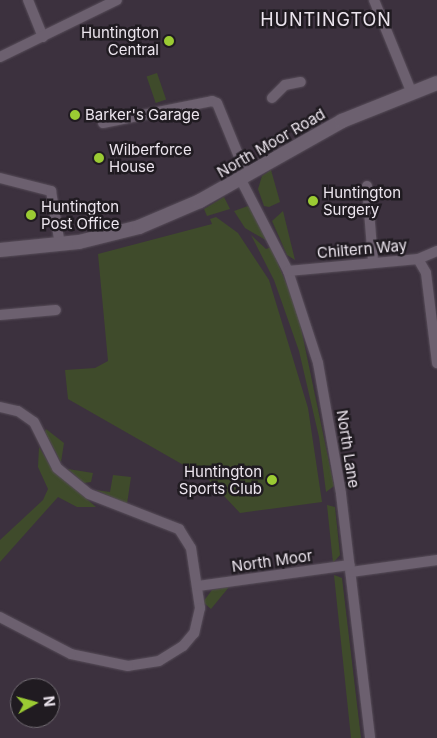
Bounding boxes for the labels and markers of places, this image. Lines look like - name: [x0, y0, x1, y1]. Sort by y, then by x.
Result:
- place label: Huntington Central: [81, 23, 159, 58]
- marker: Huntington Central: [163, 35, 175, 47]
- place label: Barker's Garage: [85, 106, 200, 124]
- marker: Barker's Garage: [69, 109, 81, 121]
- place label: Wilberforce House: [109, 140, 192, 175]
- marker: Wilberforce House: [93, 152, 105, 164]
- place label: Huntington Surgery: [323, 183, 401, 218]
- marker: Huntington Surgery: [307, 195, 319, 207]
- place label: Huntington Post Office: [41, 197, 119, 232]
- marker: Huntington Post Office: [25, 209, 37, 221]
- place label: Huntington Sports Club: [179, 462, 262, 497]
- marker: Huntington Sports Club: [266, 474, 278, 486]

